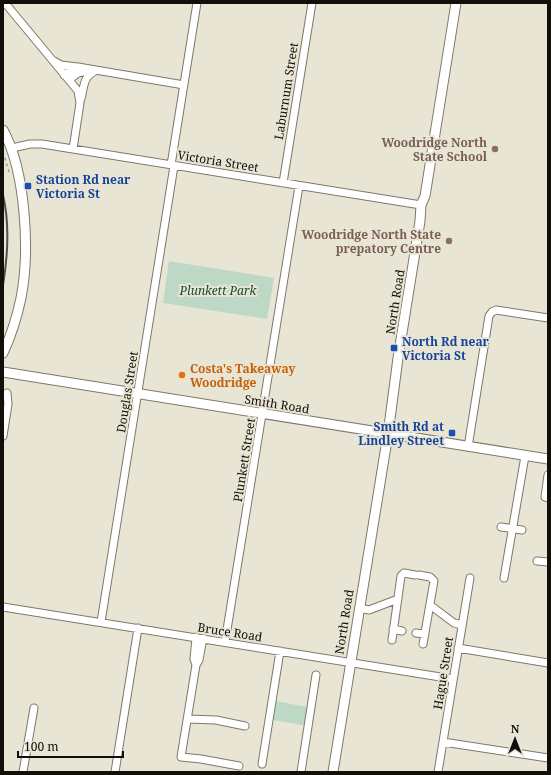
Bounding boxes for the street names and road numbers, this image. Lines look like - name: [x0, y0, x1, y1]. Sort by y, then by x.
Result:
- street label: Laburnum Street: [270, 41, 302, 141]
- street label: Victoria Street: [176, 146, 260, 176]
- street label: North Road: [381, 268, 409, 336]
- street label: Douglas Street: [112, 350, 142, 434]
- street label: Smith Road: [243, 390, 311, 418]
- street label: Plunkett Street: [229, 417, 259, 503]
- street label: North Road: [330, 588, 358, 656]
- street label: Bruce Road: [196, 618, 264, 646]
- street label: Hague Street: [429, 635, 457, 711]

